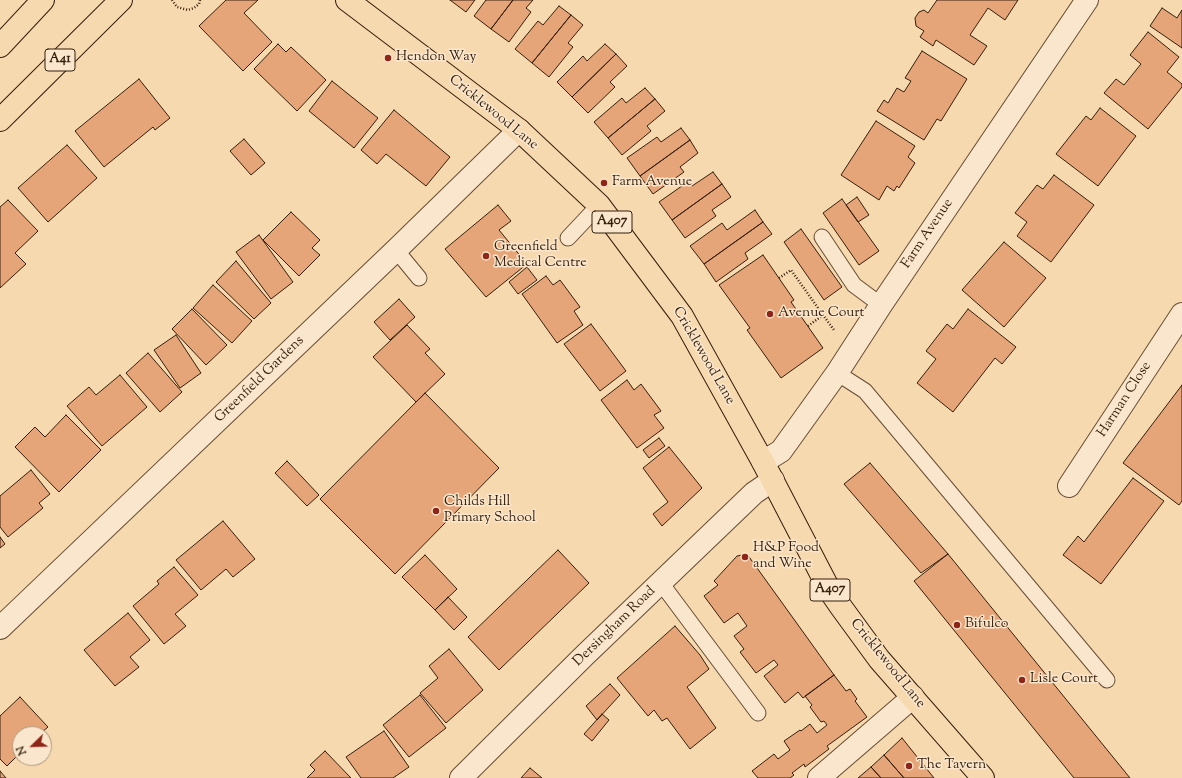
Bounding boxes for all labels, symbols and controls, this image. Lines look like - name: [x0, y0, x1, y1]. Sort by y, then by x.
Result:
- road number: A41: [45, 49, 75, 71]
- place label: Hendon Way: [396, 50, 476, 66]
- marker: Hendon Way: [383, 53, 393, 63]
- street label: Cricklewood Lane: [445, 72, 541, 154]
- place label: Farm Avenue: [612, 175, 692, 191]
- marker: Farm Avenue: [599, 178, 609, 188]
- street label: Farm Avenue: [899, 196, 957, 272]
- road number: A407: [592, 211, 632, 233]
- place label: Greenfield Medical Centre: [494, 240, 587, 272]
- marker: Greenfield Medical Centre: [481, 251, 491, 261]
- street label: Cricklewood Lane: [668, 304, 738, 408]
- place label: Avenue Court: [778, 306, 864, 322]
- marker: Avenue Court: [765, 309, 775, 319]
- street label: Greenfield Gardens: [212, 333, 308, 427]
- street label: Harman Close: [1094, 359, 1156, 441]
- place label: Childs Hill Primary School: [444, 495, 536, 528]
- marker: Childs Hill Primary School: [431, 506, 441, 516]
- place label: H&P Food and Wine: [753, 541, 819, 574]
- marker: H&P Food and Wine: [740, 552, 750, 562]
- road number: A407: [810, 579, 850, 601]
- street label: Dersingham Road: [570, 583, 660, 671]
- street label: Cricklewood Lane: [846, 616, 928, 712]
- place label: Bifulco: [965, 617, 1008, 633]
- marker: Bifulco: [952, 620, 962, 630]
- place label: Lisle Court: [1030, 672, 1098, 688]
- marker: Lisle Court: [1017, 675, 1027, 685]
- north arrow: [12, 726, 52, 766]
- text: N: [13, 743, 31, 757]
- place label: The Tavern: [917, 758, 986, 774]
- marker: The Tavern: [904, 761, 914, 771]

